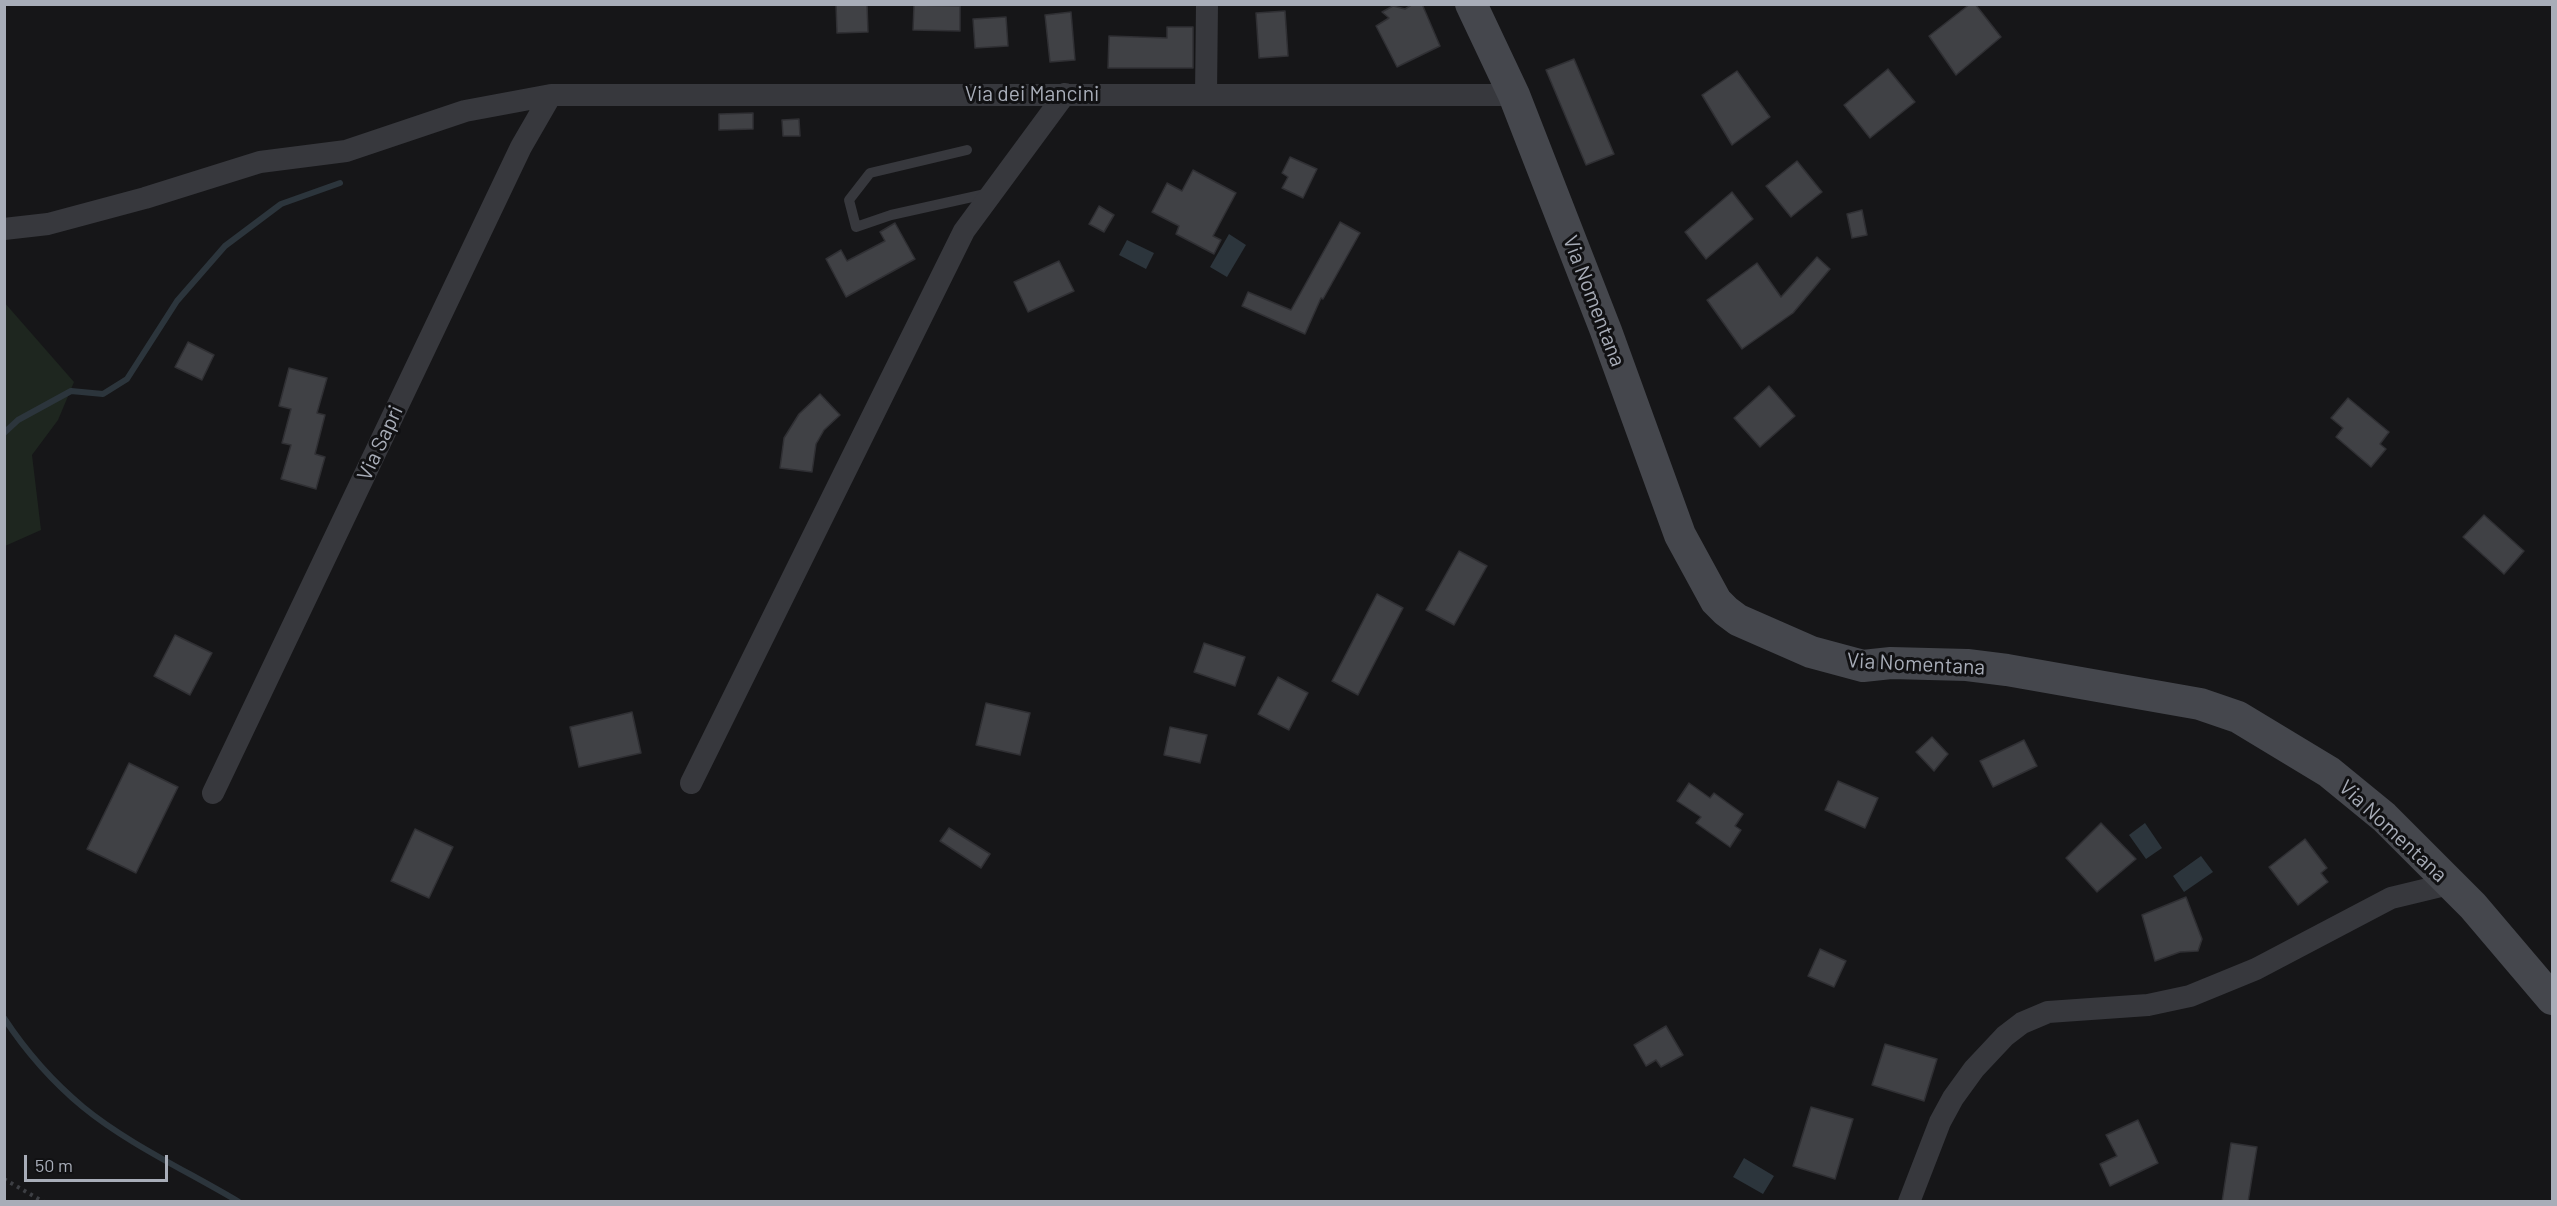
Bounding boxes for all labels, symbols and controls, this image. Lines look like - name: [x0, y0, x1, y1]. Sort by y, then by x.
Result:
- street label: Via dei Mancini: [965, 81, 1099, 107]
- street label: Via Nomentana: [1557, 232, 1631, 370]
- street label: Via Sapri: [352, 401, 408, 485]
- street label: Via Nomentana: [1846, 648, 1986, 680]
- street label: Via Nomentana: [2334, 775, 2452, 887]
- scale bar: [27, 1143, 171, 1181]
- text: 50 m: [35, 1154, 73, 1176]

